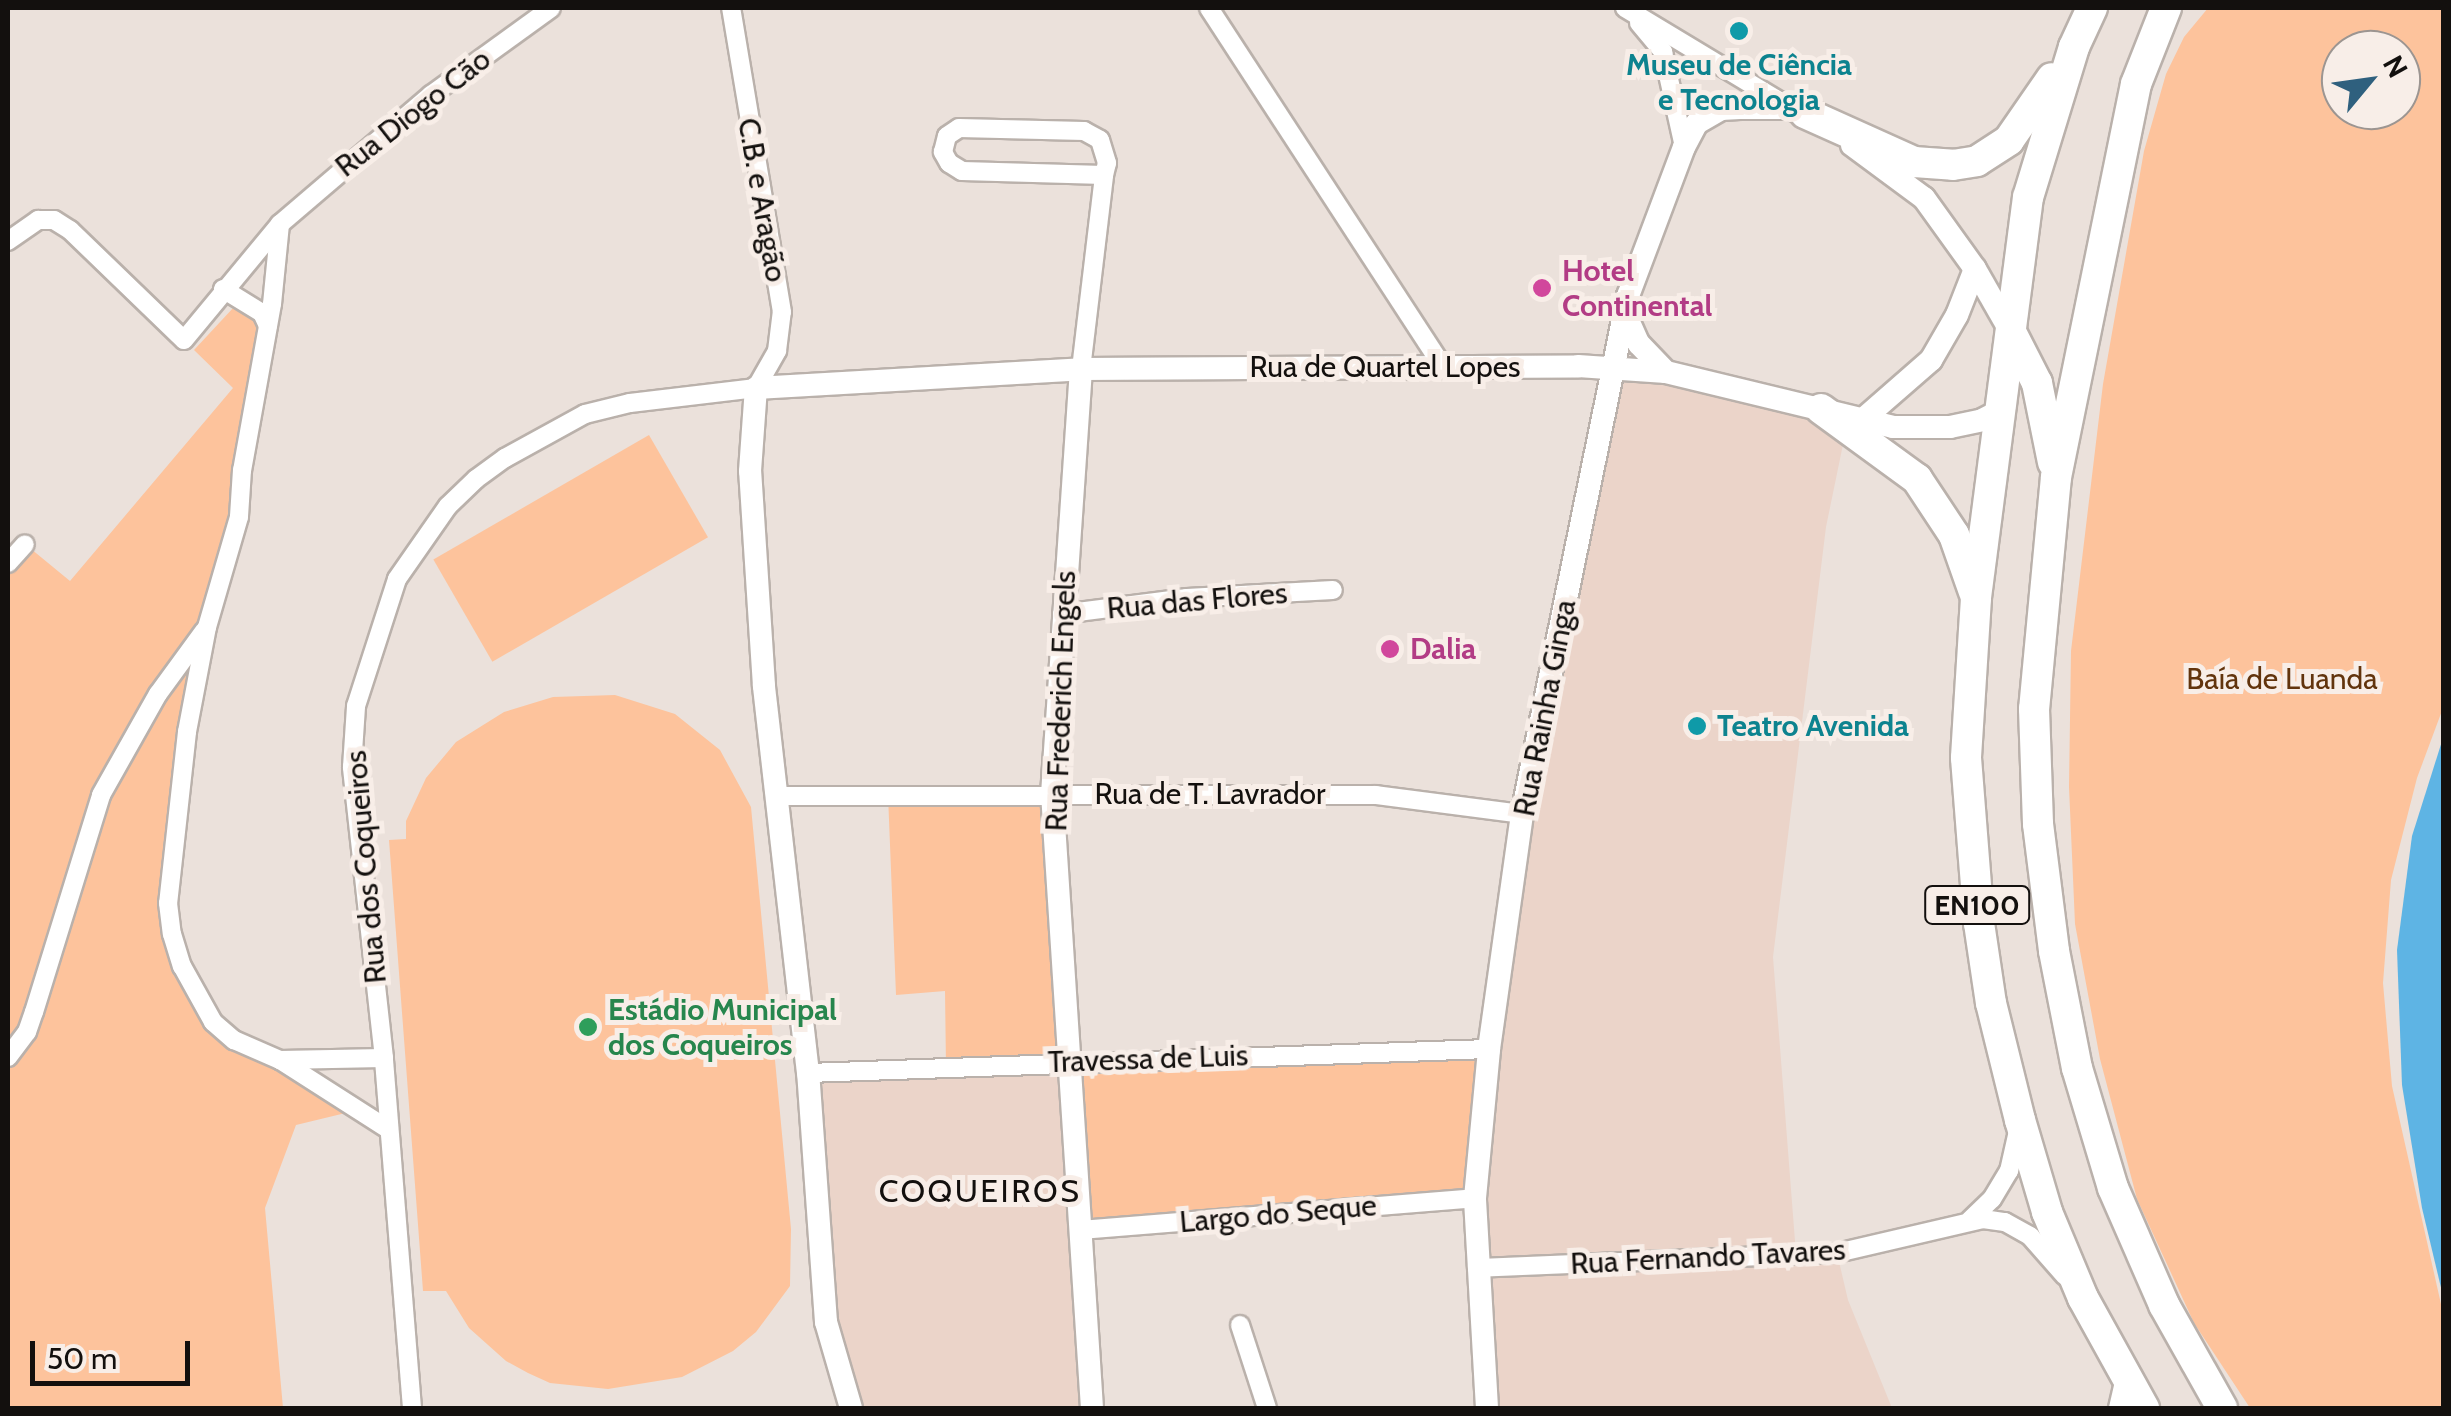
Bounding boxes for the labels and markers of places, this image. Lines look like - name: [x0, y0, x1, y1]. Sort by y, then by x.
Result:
- marker: Museu de Ciência e Tecnologia: [1728, 20, 1750, 42]
- place label: Museu de Ciência e Tecnologia: [1626, 47, 1852, 118]
- place label: Hotel Continental: [1562, 253, 1713, 324]
- marker: Hotel Continental: [1531, 277, 1553, 299]
- place label: Dalia: [1410, 631, 1476, 667]
- marker: Dalia: [1379, 638, 1401, 660]
- place label: Teatro Avenida: [1717, 708, 1909, 744]
- marker: Teatro Avenida: [1686, 715, 1708, 737]
- place label: Estádio Municipal dos Coqueiros: [608, 992, 837, 1062]
- marker: Estádio Municipal dos Coqueiros: [577, 1016, 599, 1038]

